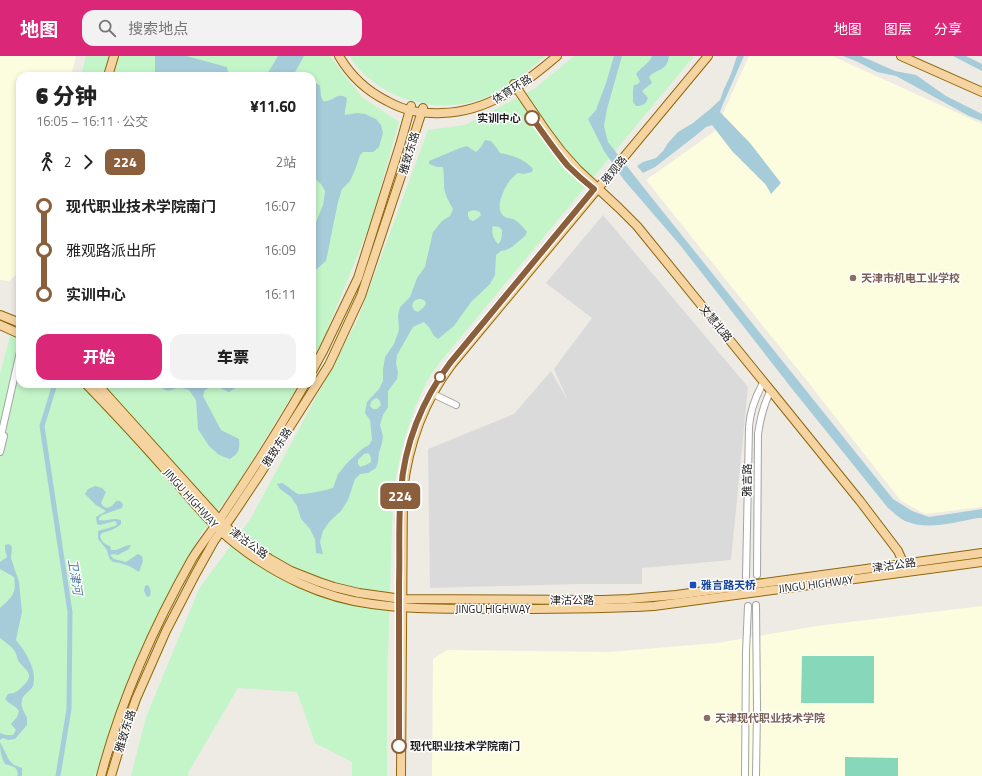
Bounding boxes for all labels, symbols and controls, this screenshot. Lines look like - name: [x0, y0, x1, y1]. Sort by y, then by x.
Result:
- search box: [82, 10, 362, 46]
- text: 地图: [20, 14, 58, 43]
- icon: search: [96, 17, 118, 39]
- text: 搜索地点: [128, 17, 188, 40]
- text: 地图: [834, 18, 862, 39]
- text: 图层: [884, 18, 912, 39]
- text: 分享: [934, 18, 962, 39]
- street label: 体育环路: [489, 71, 535, 107]
- text: 6 分钟: [36, 79, 97, 113]
- text: ¥11.60: [250, 95, 296, 118]
- place label: 实训中心: [477, 110, 521, 126]
- marker: 实训中心: [524, 110, 540, 126]
- text: 16:05 – 16:11 · 公交: [36, 111, 148, 131]
- street label: 雅致东路: [395, 130, 423, 176]
- icon: walk: [36, 151, 58, 173]
- icon: forward: [77, 151, 99, 173]
- text: 224: [113, 151, 137, 172]
- text: 2: [64, 152, 71, 172]
- text: 2站: [276, 152, 296, 172]
- street label: 雅观路: [597, 152, 631, 188]
- text: 现代职业技术学院南门: [66, 195, 216, 218]
- text: 16:07: [264, 196, 296, 216]
- text: 雅观路派出所: [66, 239, 156, 262]
- text: 16:09: [264, 240, 296, 260]
- place label: 天津市机电工业学校: [861, 270, 960, 286]
- marker: 天津市机电工业学校: [848, 273, 858, 283]
- text: 实训中心: [66, 283, 126, 306]
- text: 16:11: [264, 284, 296, 304]
- street label: 文慧北路: [696, 301, 736, 345]
- button: 开始: [36, 334, 162, 380]
- button: 车票: [170, 334, 296, 380]
- unlabelled marker: [434, 371, 446, 383]
- street label: 雅致东路: [258, 424, 296, 470]
- street label: 雅言路: [739, 464, 755, 497]
- street label: JINGU HIGHWAY: [160, 465, 222, 531]
- line badge: 224: [377, 483, 423, 509]
- text: 224: [388, 485, 412, 506]
- street label: 津沽公路: [226, 524, 272, 562]
- street label: 津沽公路: [871, 554, 917, 576]
- water label: 卫津河: [63, 558, 88, 598]
- street label: JINGU HIGHWAY: [778, 571, 854, 597]
- place label: 雅言路天桥: [701, 577, 756, 593]
- marker: 雅言路天桥: [688, 580, 698, 590]
- street label: 津沽公路: [550, 592, 594, 608]
- street label: JINGU HIGHWAY: [455, 601, 531, 617]
- street label: 雅致东路: [111, 708, 139, 754]
- place label: 天津现代职业技术学院: [715, 710, 825, 726]
- marker: 天津现代职业技术学院: [702, 713, 712, 723]
- marker: 现代职业技术学院南门: [391, 738, 407, 754]
- place label: 现代职业技术学院南门: [410, 738, 520, 754]

